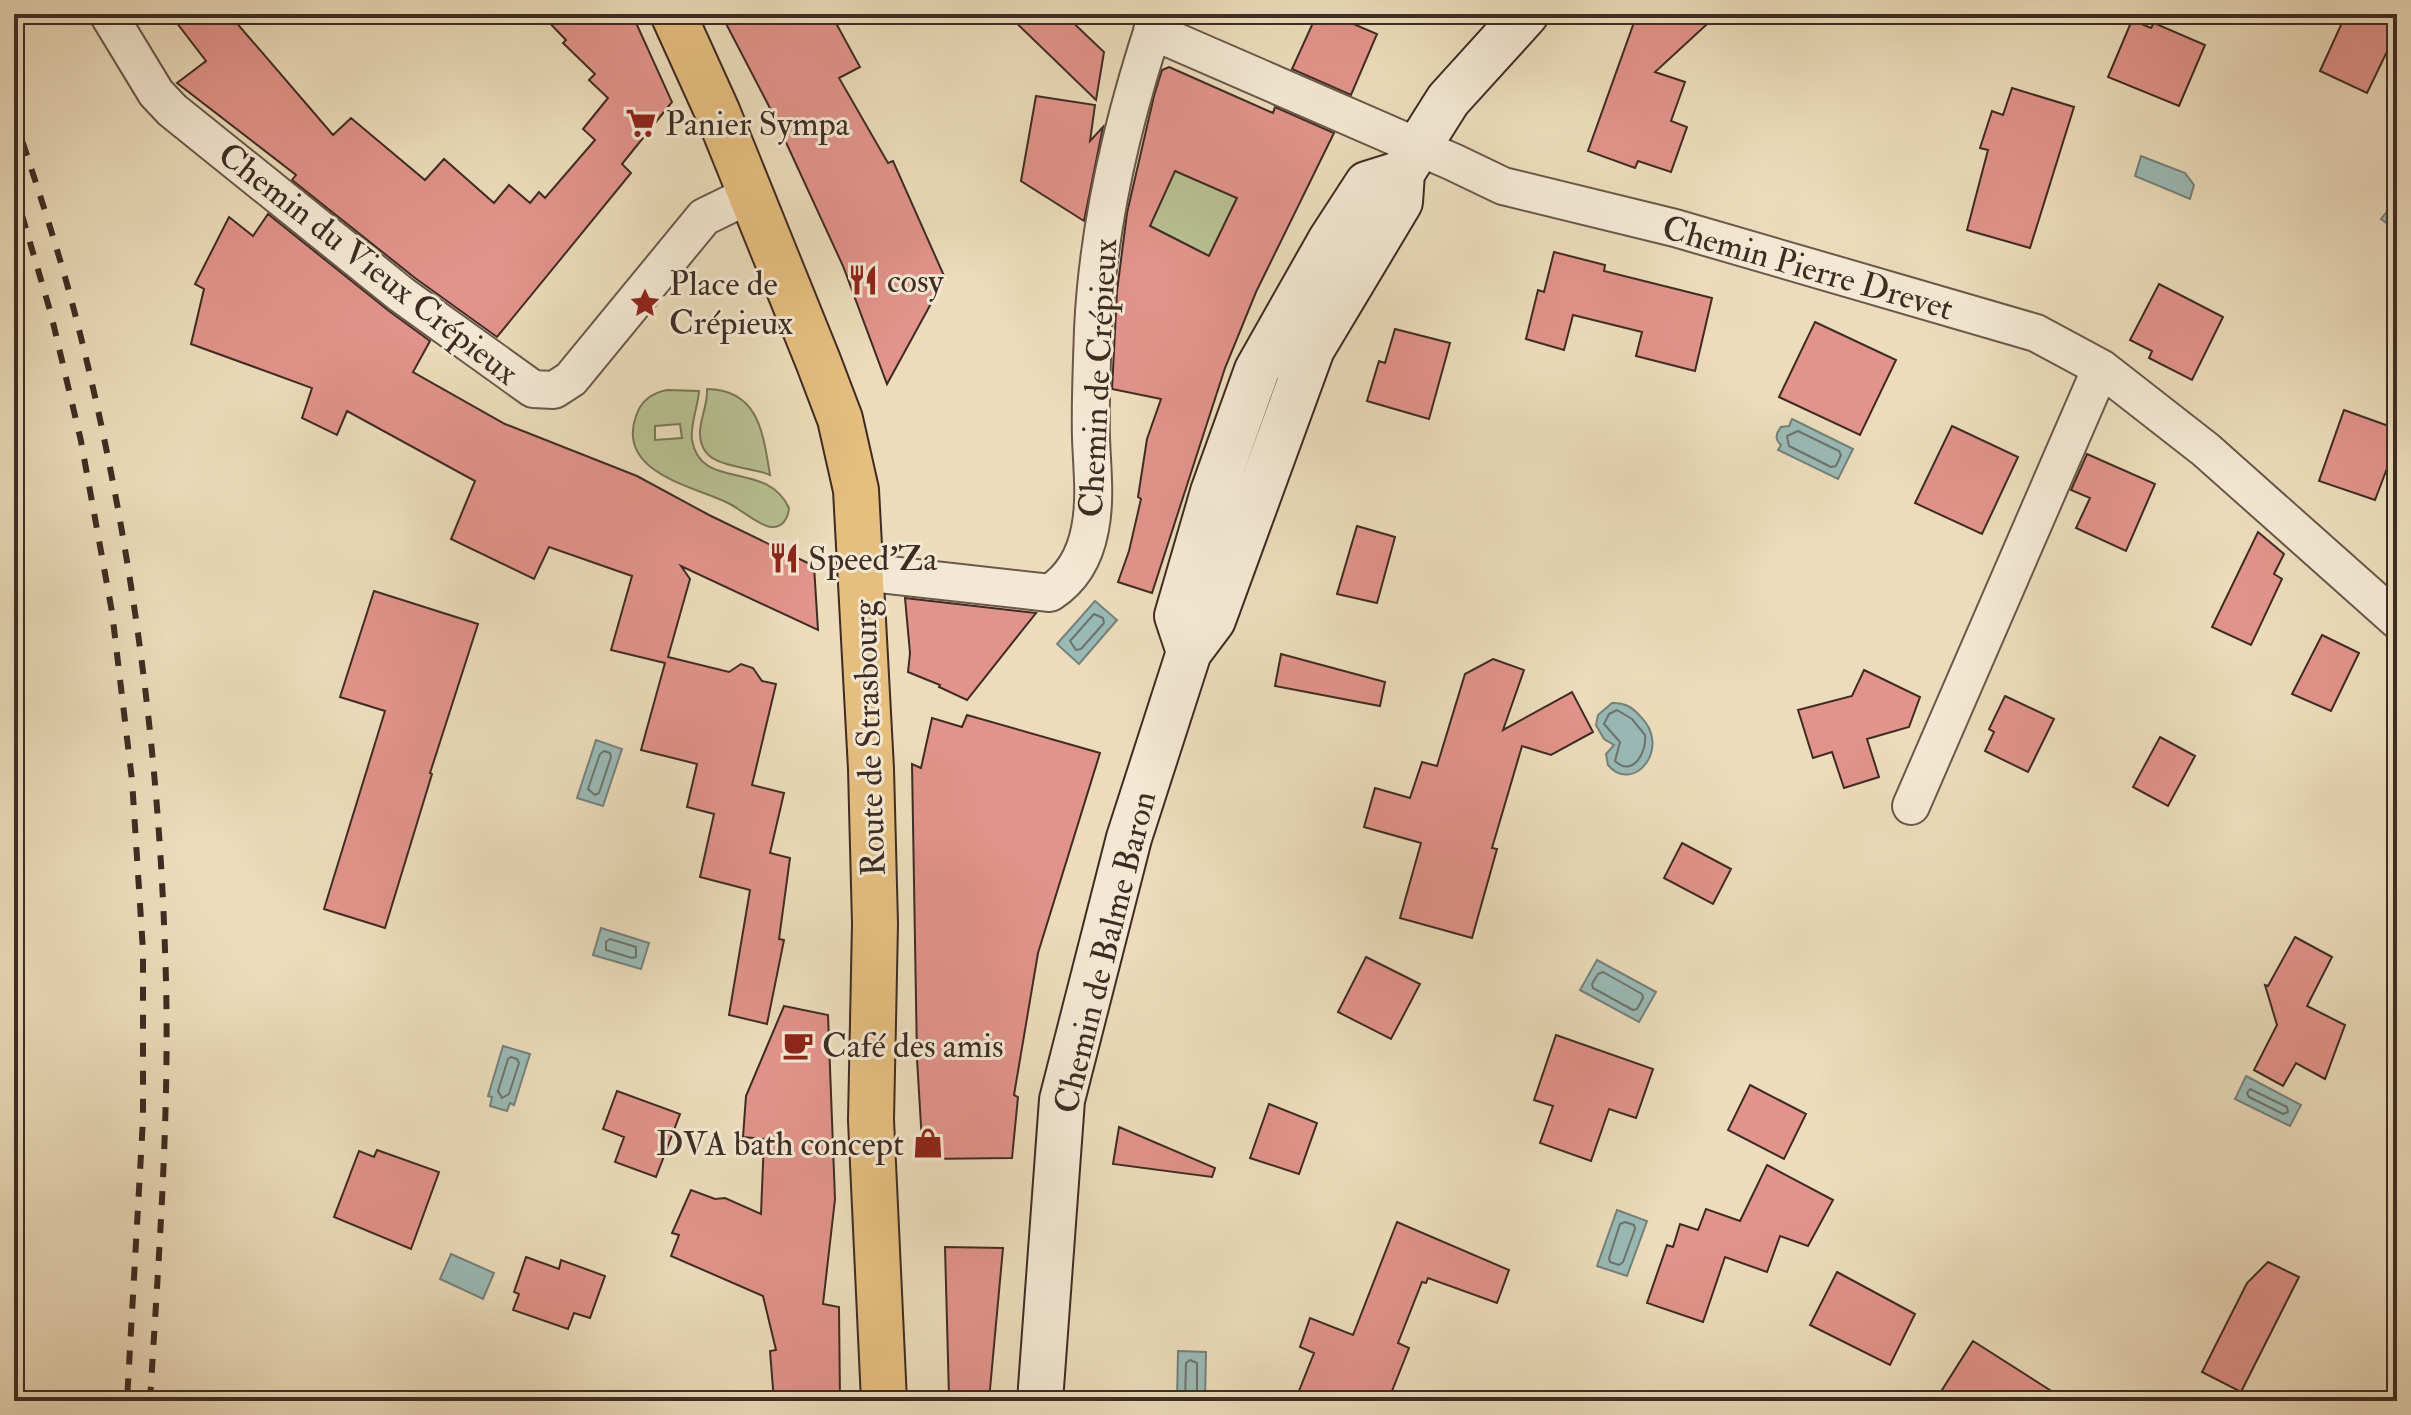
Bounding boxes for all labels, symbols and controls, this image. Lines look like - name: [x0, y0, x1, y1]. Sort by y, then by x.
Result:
- place label: Panier Sympa: [665, 103, 851, 146]
- supermarket icon: Panier Sympa: [624, 106, 658, 140]
- street label: Chemin du Vieux Crépieux: [209, 133, 527, 395]
- street label: Chemin Pierre Drevet: [1657, 206, 1958, 331]
- street label: Chemin de Crépieux: [1070, 237, 1127, 519]
- place label: cosy: [887, 260, 945, 303]
- place label: Place de Crépieux: [669, 263, 793, 345]
- restaurant icon: cosy: [846, 263, 880, 297]
- place icon: Place de Crépieux: [628, 286, 662, 320]
- place label: Speed'Za: [808, 538, 938, 581]
- restaurant icon: Speed'Za: [767, 541, 801, 575]
- street label: Route de Strasbourg: [843, 598, 896, 877]
- street label: Chemin de Balme Baron: [1045, 787, 1166, 1118]
- place label: Café des amis: [822, 1025, 1004, 1068]
- cafe icon: Café des amis: [781, 1028, 815, 1062]
- place label: DVA bath concept: [656, 1123, 904, 1166]
- shop icon: DVA bath concept: [911, 1126, 945, 1160]

